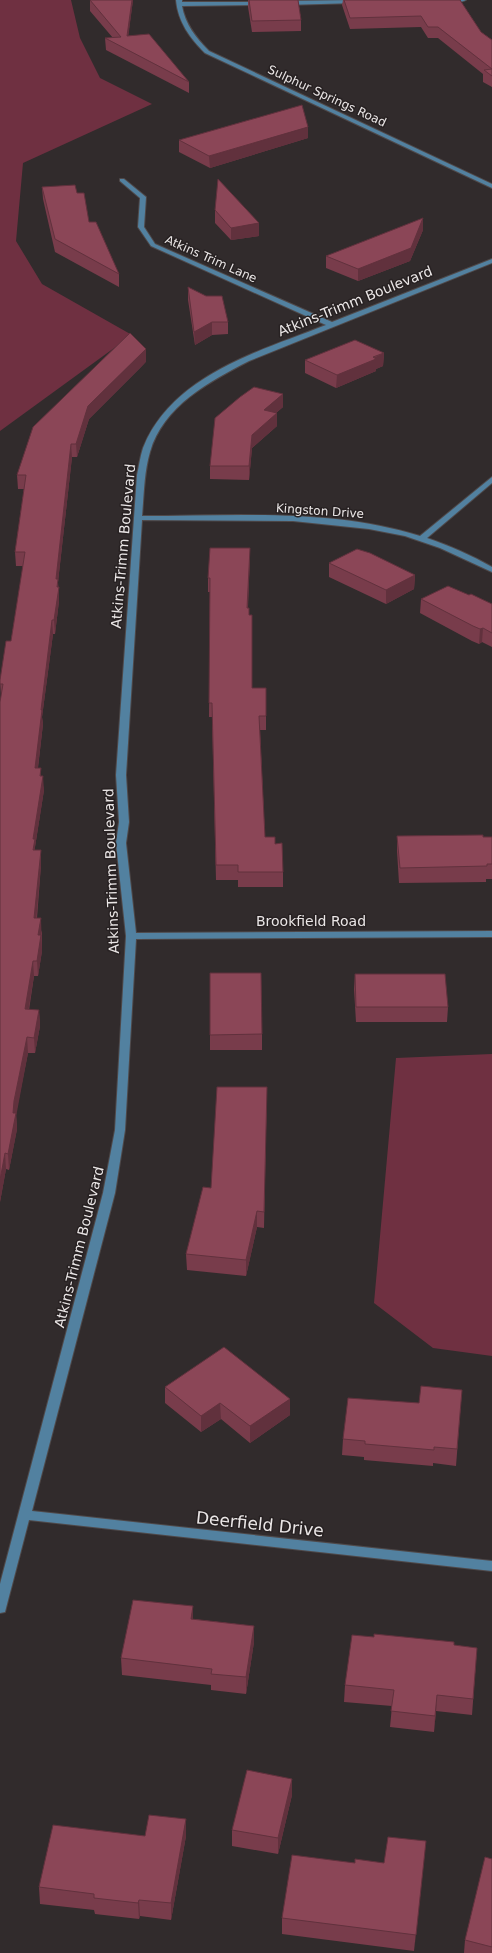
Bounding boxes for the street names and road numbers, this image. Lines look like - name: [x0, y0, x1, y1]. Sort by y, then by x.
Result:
- street label: Sulphur Springs Road: [266, 62, 388, 130]
- street label: Atkins Trim Lane: [163, 232, 259, 286]
- street label: Atkins-Trimm Boulevard: [275, 263, 435, 339]
- street label: Atkins-Trimm Boulevard: [108, 463, 138, 629]
- street label: Kingston Drive: [276, 501, 364, 521]
- street label: Atkins-Trimm Boulevard: [100, 788, 122, 954]
- street label: Brookfield Road: [256, 913, 366, 929]
- street label: Atkins-Trimm Boulevard: [51, 1165, 107, 1329]
- street label: Deerfield Drive: [195, 1507, 325, 1541]

